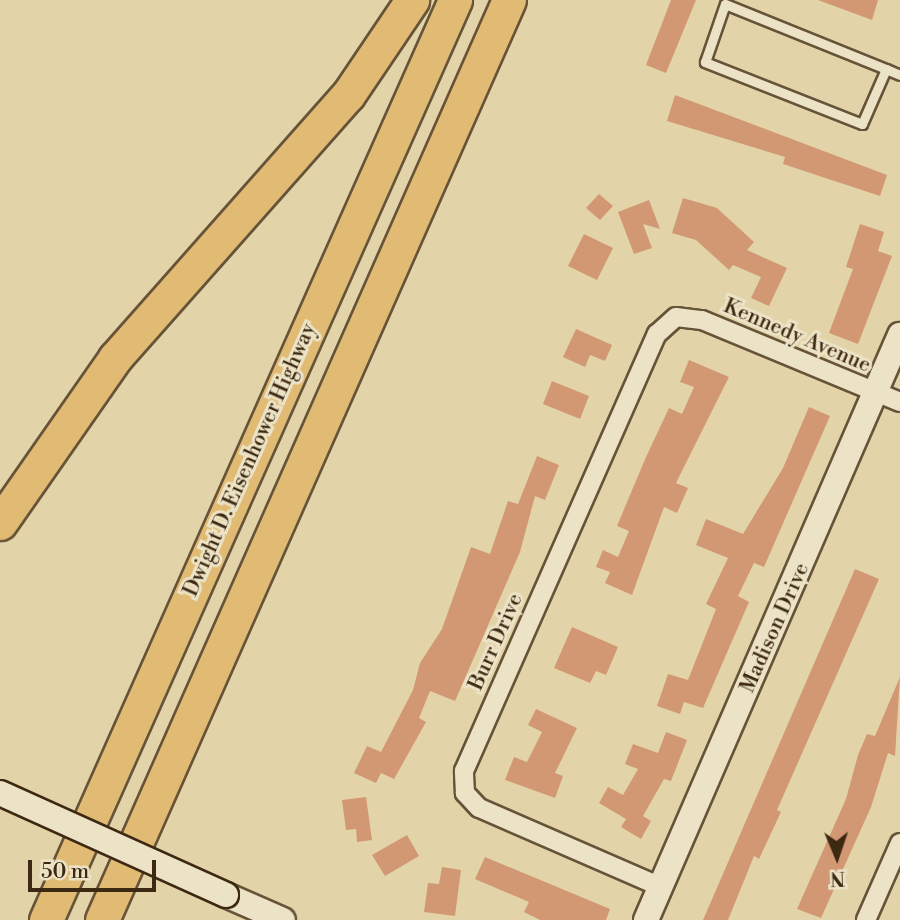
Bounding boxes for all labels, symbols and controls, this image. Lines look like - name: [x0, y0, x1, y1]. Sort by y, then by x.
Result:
- street label: Kennedy Avenue: [720, 294, 874, 378]
- street label: Dwight D. Eisenhower Highway: [178, 319, 322, 601]
- street label: Madison Drive: [735, 559, 815, 697]
- street label: Burr Drive: [464, 590, 528, 694]
- north arrow: [802, 822, 872, 892]
- scale bar: [32, 846, 159, 890]
- text: 50 m: [41, 859, 89, 885]
- text: N: [830, 866, 846, 890]

